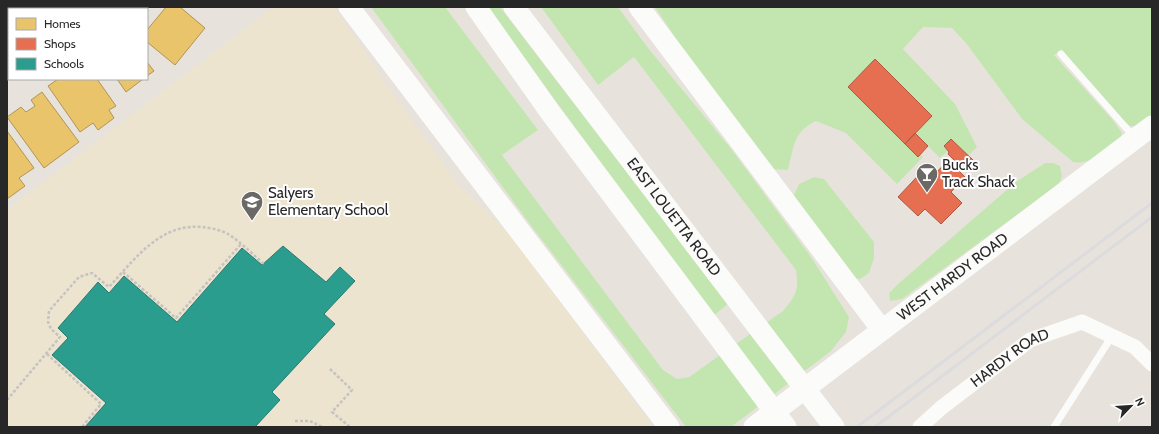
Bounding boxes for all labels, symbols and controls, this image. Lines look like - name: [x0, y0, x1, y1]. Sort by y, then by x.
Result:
- legend: [8, 8, 148, 80]
- text: Homes: [44, 16, 81, 31]
- text: Shops: [44, 36, 76, 51]
- text: Schools: [44, 56, 84, 71]
- street label: EAST LOUETTA ROAD: [623, 154, 725, 280]
- place label: Bucks Track Shack: [942, 156, 1015, 191]
- bar icon: Bucks Track Shack: [914, 161, 940, 194]
- place label: Salyers Elementary School: [268, 184, 389, 219]
- school or university icon: Salyers Elementary School: [239, 189, 265, 222]
- street label: WEST HARDY ROAD: [894, 229, 1012, 325]
- street label: HARDY ROAD: [967, 325, 1052, 391]
- north arrow: [1111, 386, 1151, 426]
- text: N: [1132, 395, 1148, 408]

